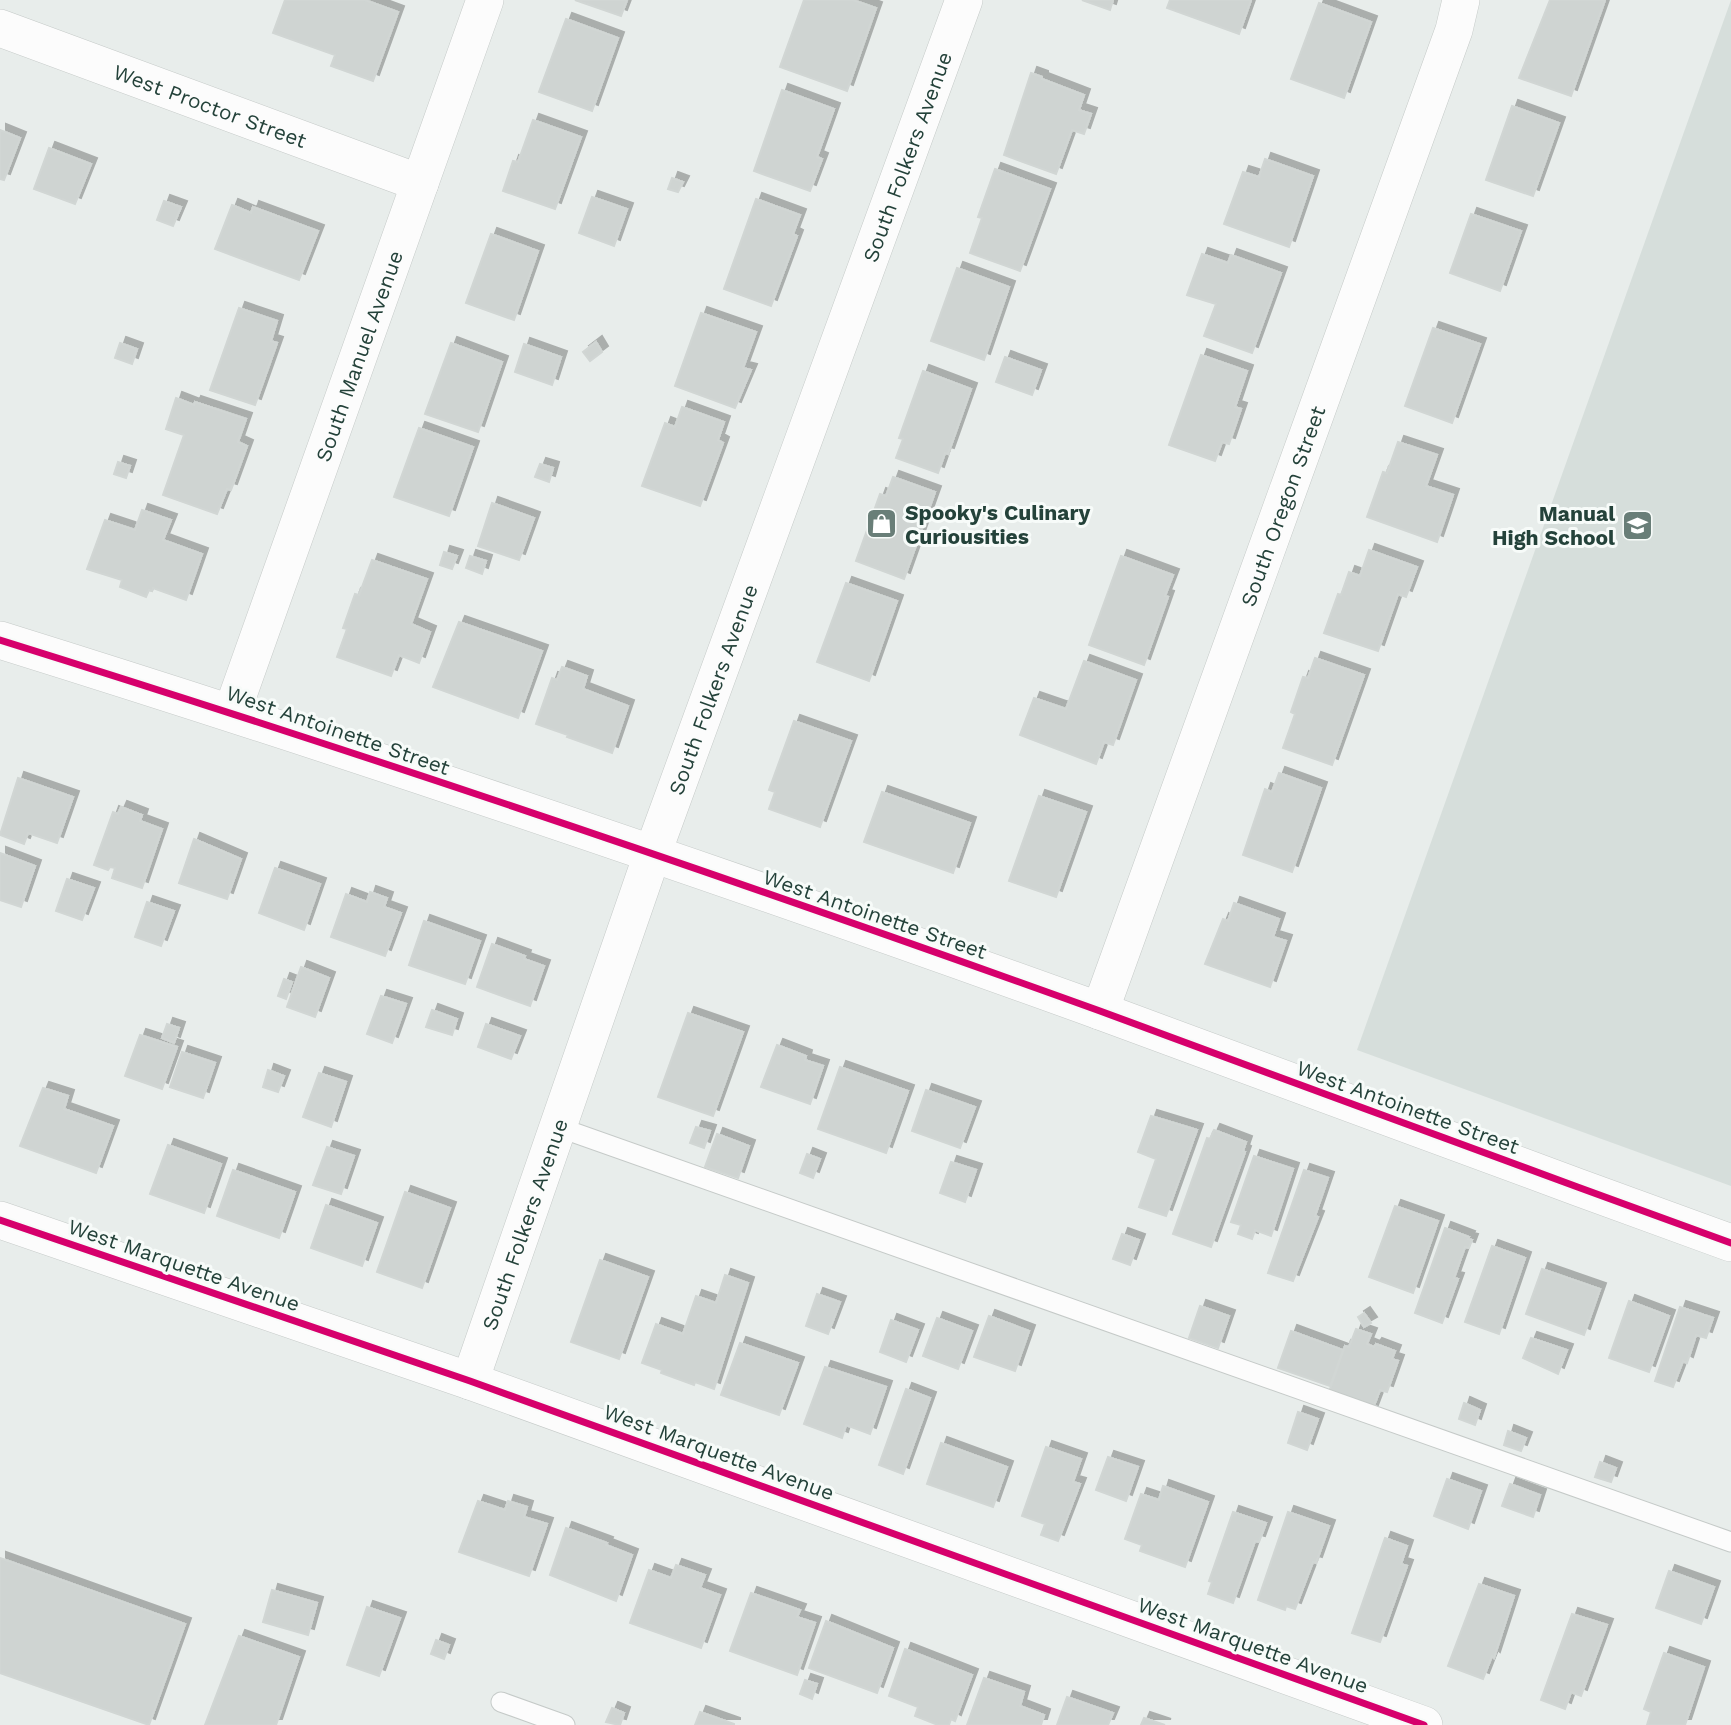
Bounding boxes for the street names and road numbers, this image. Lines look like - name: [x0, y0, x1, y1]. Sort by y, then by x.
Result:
- street label: South Folkers Avenue: [857, 48, 957, 265]
- street label: West Proctor Street: [110, 59, 310, 153]
- street label: South Manuel Avenue: [310, 247, 408, 465]
- street label: South Oregon Street: [1235, 402, 1330, 609]
- street label: South Folkers Avenue: [663, 581, 762, 798]
- street label: West Antoinette Street: [223, 680, 453, 780]
- street label: West Antoinette Street: [760, 864, 990, 964]
- street label: West Antoinette Street: [1293, 1055, 1523, 1159]
- street label: South Folkers Avenue: [476, 1115, 572, 1333]
- street label: West Marquette Avenue: [65, 1214, 303, 1316]
- street label: West Marquette Avenue: [600, 1399, 838, 1505]
- street label: West Marquette Avenue: [1134, 1592, 1372, 1698]

